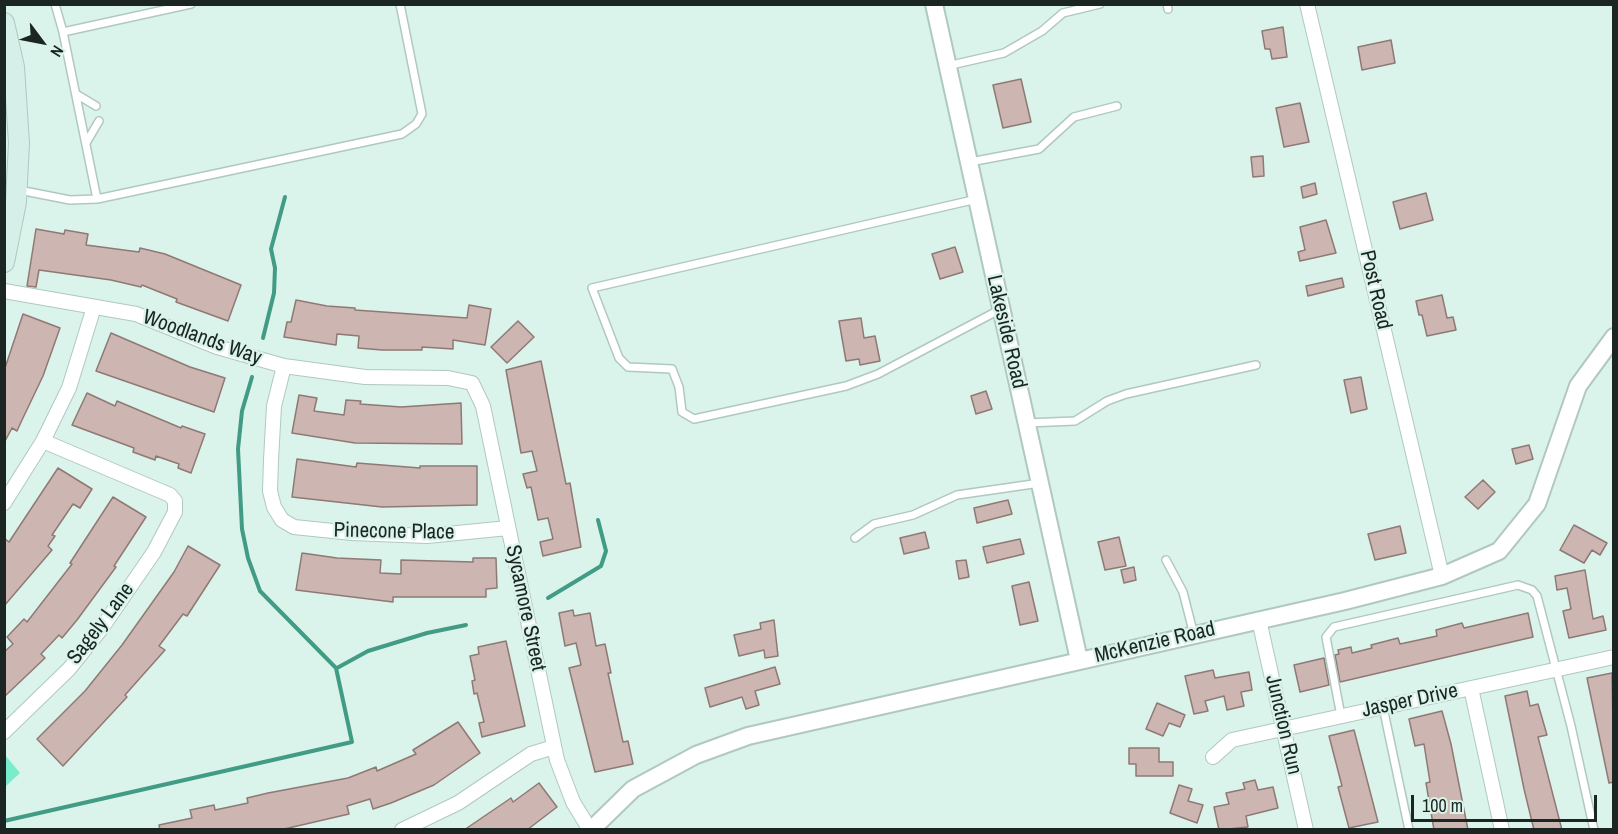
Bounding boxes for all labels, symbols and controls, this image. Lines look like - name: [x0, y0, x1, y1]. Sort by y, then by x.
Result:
- north arrow: [12, 12, 72, 72]
- text: N: [45, 42, 69, 61]
- street label: Post Road: [1354, 248, 1396, 332]
- street label: Lakeside Road: [981, 273, 1031, 391]
- street label: Woodlands Way: [139, 305, 265, 371]
- street label: Pinecone Place: [333, 518, 455, 546]
- street label: Sycamore Street: [499, 543, 551, 673]
- street label: Sagely Lane: [62, 578, 140, 670]
- street label: McKenzie Road: [1092, 617, 1218, 669]
- street label: Junction Run: [1259, 673, 1307, 777]
- street label: Jasper Drive: [1360, 679, 1460, 723]
- scale bar: [1414, 783, 1600, 821]
- text: 100 m: [1422, 793, 1463, 818]

